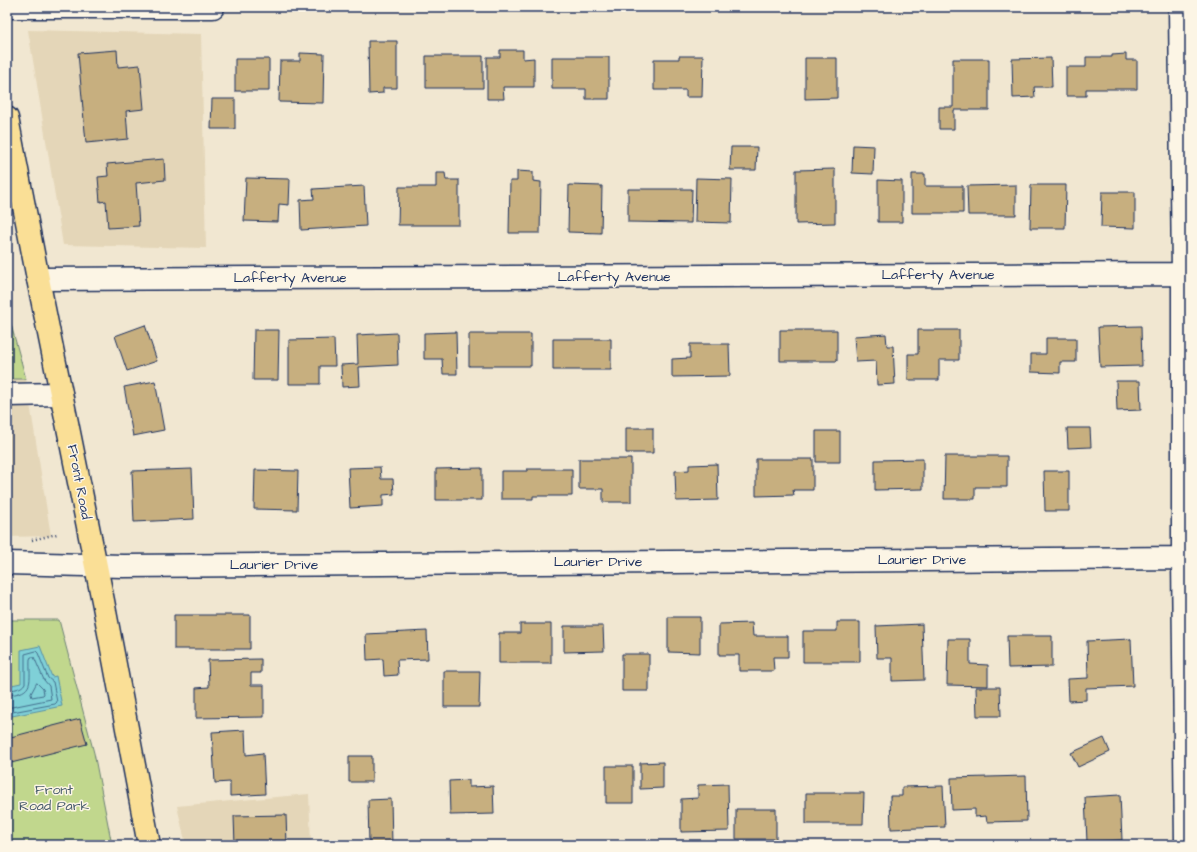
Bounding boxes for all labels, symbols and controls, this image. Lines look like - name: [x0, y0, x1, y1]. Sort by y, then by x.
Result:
- street label: Lafferty Avenue: [881, 265, 995, 285]
- street label: Lafferty Avenue: [557, 267, 671, 287]
- street label: Lafferty Avenue: [233, 268, 347, 288]
- street label: Front Road: [62, 443, 96, 521]
- street label: Laurier Drive: [878, 550, 967, 570]
- street label: Laurier Drive: [554, 552, 643, 572]
- street label: Laurier Drive: [230, 555, 319, 575]
- park label: Front Road Park: [19, 780, 89, 816]

